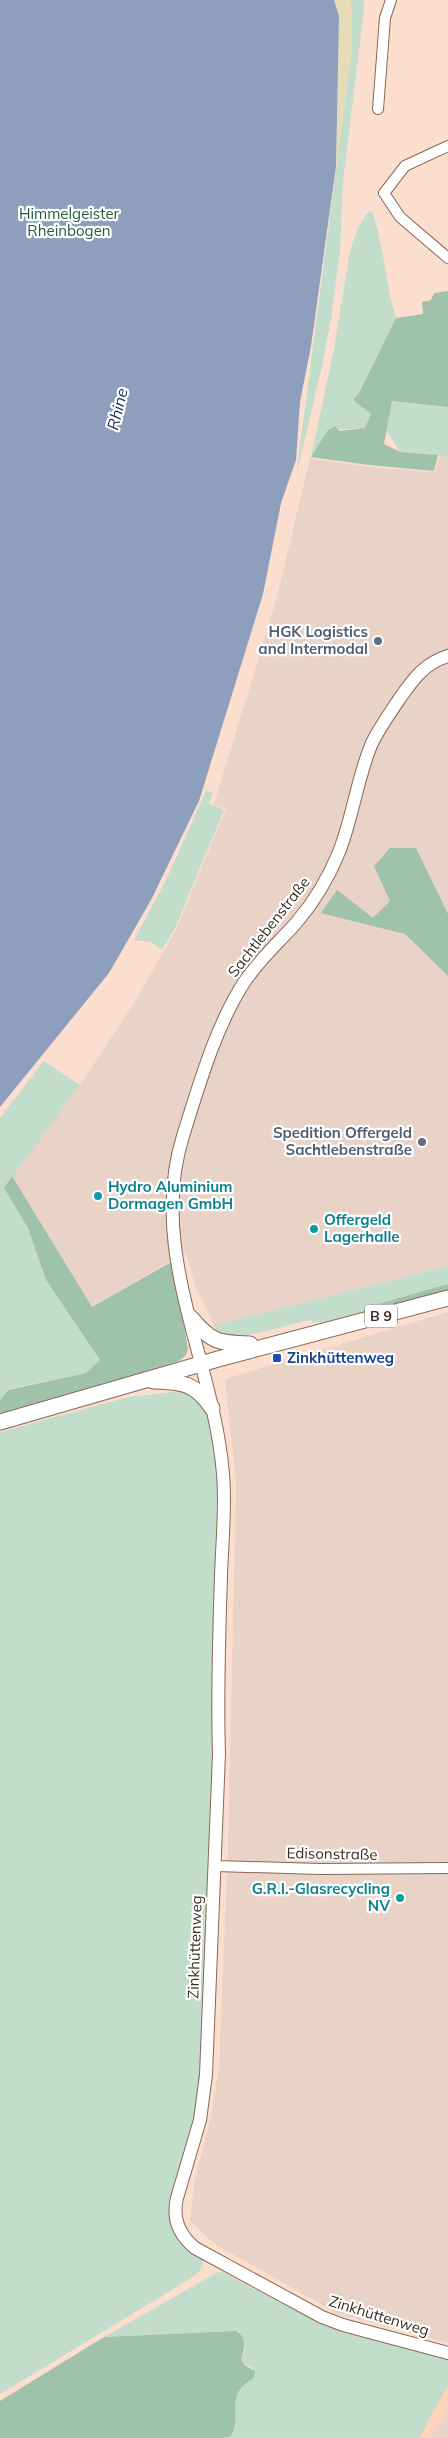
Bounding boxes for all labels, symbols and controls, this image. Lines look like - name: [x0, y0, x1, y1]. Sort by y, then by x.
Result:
- park label: Himmelgeister Rheinbogen: [19, 204, 120, 240]
- water label: Rhine: [102, 386, 132, 432]
- place label: HGK Logistics and Intermodal: [258, 622, 368, 658]
- marker: HGK Logistics and Intermodal: [372, 635, 384, 647]
- street label: Sachtlebenstraße: [224, 873, 314, 981]
- place label: Spedition Offergeld Sachtlebenstraße: [273, 1123, 412, 1159]
- marker: Spedition Offergeld Sachtlebenstraße: [416, 1136, 428, 1148]
- place label: Hydro Aluminium Dormagen GmbH: [108, 1177, 233, 1213]
- marker: Hydro Aluminium Dormagen GmbH: [92, 1190, 104, 1202]
- place label: Offergeld Lagerhalle: [324, 1210, 400, 1246]
- marker: Offergeld Lagerhalle: [308, 1223, 320, 1235]
- road number: B 9: [365, 1304, 397, 1328]
- place label: Zinkhüttenweg: [287, 1348, 394, 1367]
- marker: Zinkhüttenweg: [271, 1352, 283, 1364]
- street label: Edisonstraße: [286, 1843, 378, 1864]
- place label: G.R.I.-Glasrecycling NV: [252, 1879, 390, 1915]
- marker: G.R.I.-Glasrecycling NV: [394, 1892, 406, 1904]
- street label: Zinkhüttenweg: [183, 1895, 206, 1999]
- street label: Zinkhüttenweg: [327, 2291, 432, 2340]

